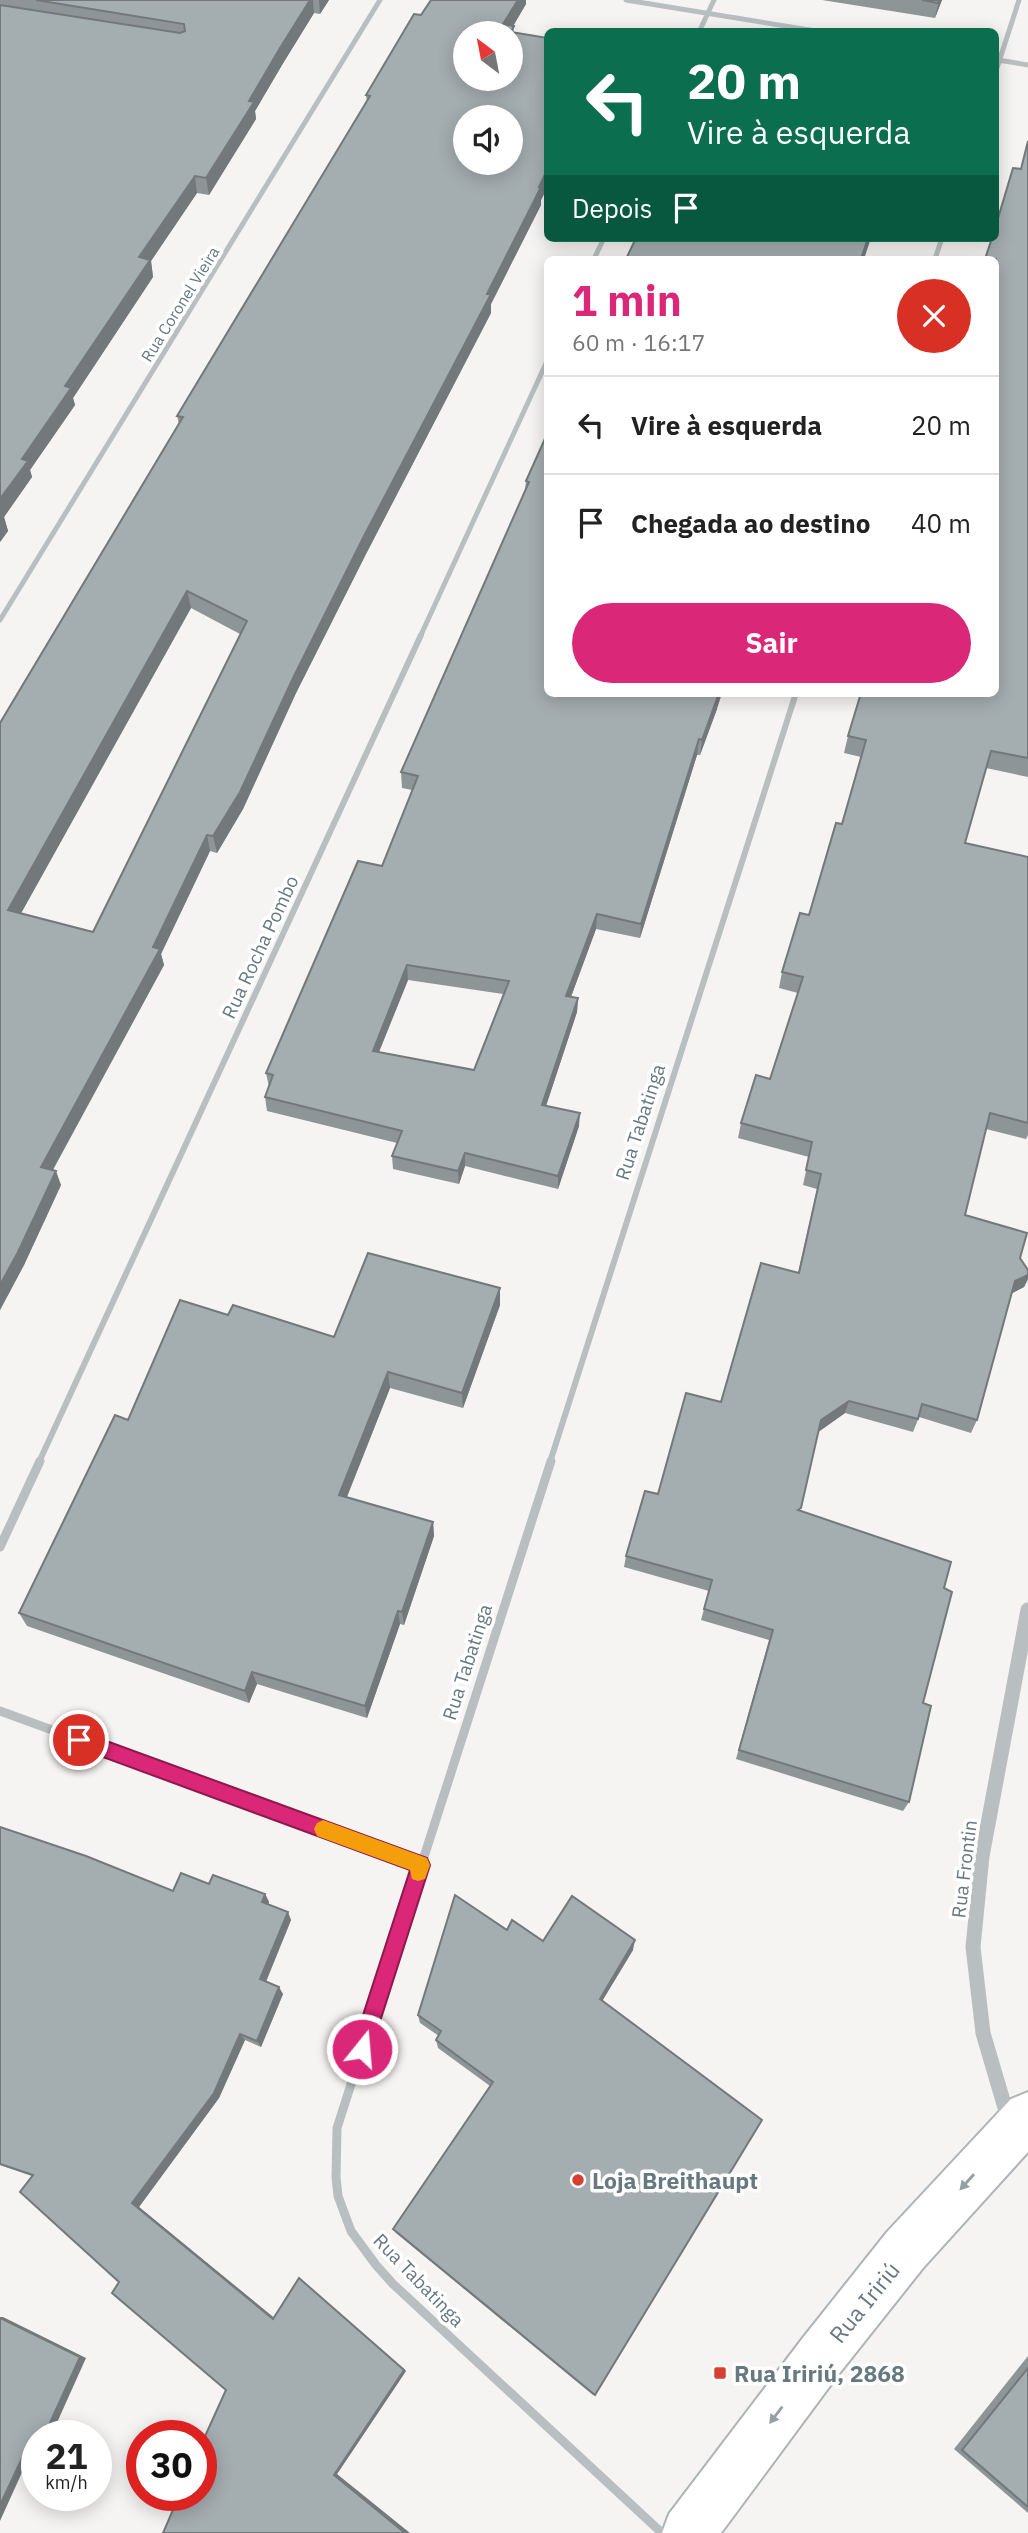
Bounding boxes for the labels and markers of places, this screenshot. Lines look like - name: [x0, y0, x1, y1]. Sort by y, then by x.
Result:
- pin: [49, 1710, 109, 1770]
- place label: Loja Breithaupt: [592, 2165, 758, 2195]
- marker: Loja Breithaupt: [570, 2172, 586, 2188]
- place label: Rua Iririú, 2868: [734, 2358, 905, 2388]
- marker: Rua Iririú, 2868: [712, 2365, 728, 2381]

